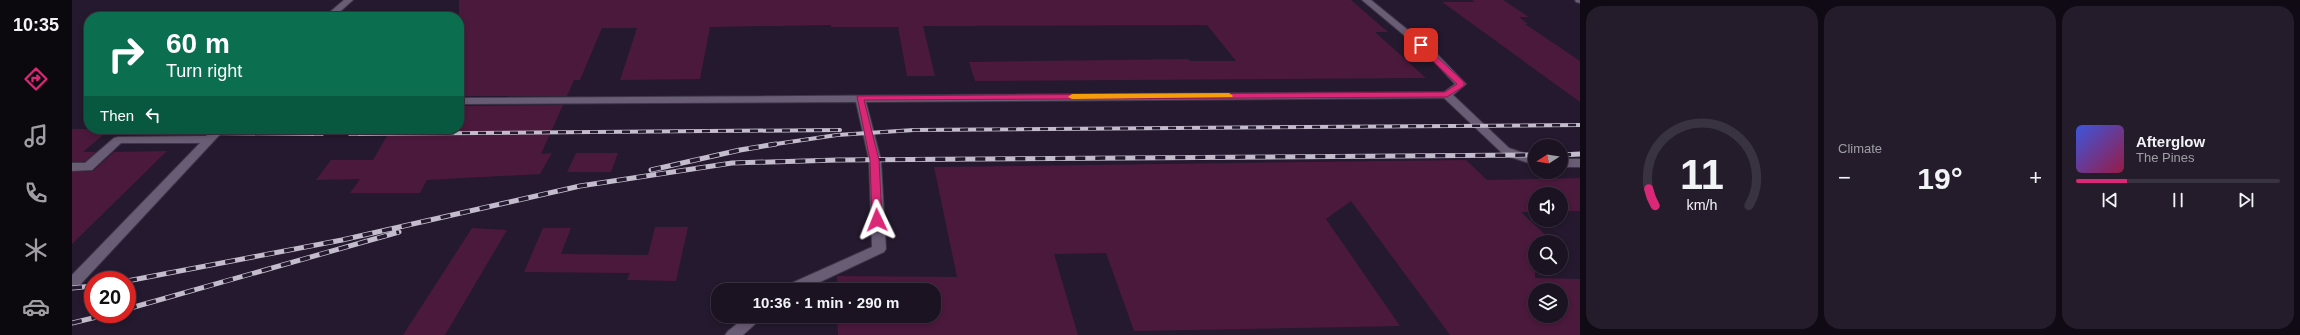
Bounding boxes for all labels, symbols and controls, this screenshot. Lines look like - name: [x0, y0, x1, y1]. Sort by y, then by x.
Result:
- text: 10:35: [13, 15, 59, 35]
- icon: right: [100, 28, 152, 80]
- text: 60 m: [166, 28, 230, 59]
- pin: [1404, 28, 1438, 62]
- icon: arrive: [1410, 34, 1432, 56]
- text: Turn right: [166, 61, 242, 81]
- icon: directions: [22, 65, 50, 93]
- icon: left: [142, 104, 164, 126]
- text: Then: [100, 107, 134, 124]
- icon: music: [22, 122, 50, 150]
- text: Afterglow: [2136, 133, 2205, 150]
- north arrow: [1528, 139, 1568, 179]
- map controls: [1528, 139, 1568, 323]
- text: Climate: [1838, 141, 1882, 156]
- text: 11: [1680, 150, 1724, 197]
- text: The Pines: [2136, 150, 2195, 165]
- text: 19°: [1917, 162, 1963, 195]
- text: −: [1838, 165, 1851, 190]
- text: +: [2029, 165, 2042, 190]
- icon: phone: [22, 179, 50, 207]
- button: sound: [1528, 187, 1568, 227]
- icon: previous: [2099, 189, 2121, 211]
- icon: pause: [2167, 189, 2189, 211]
- icon: next: [2235, 189, 2257, 211]
- text: km/h: [1687, 196, 1718, 212]
- position arrow: [856, 199, 898, 241]
- button: search: [1528, 235, 1568, 275]
- icon: climate: [22, 236, 50, 264]
- speed limit sign: 20: [84, 271, 136, 323]
- button: layers: [1528, 283, 1568, 323]
- icon: car: [22, 293, 50, 321]
- text: 10:36 · 1 min · 290 m: [753, 294, 899, 311]

